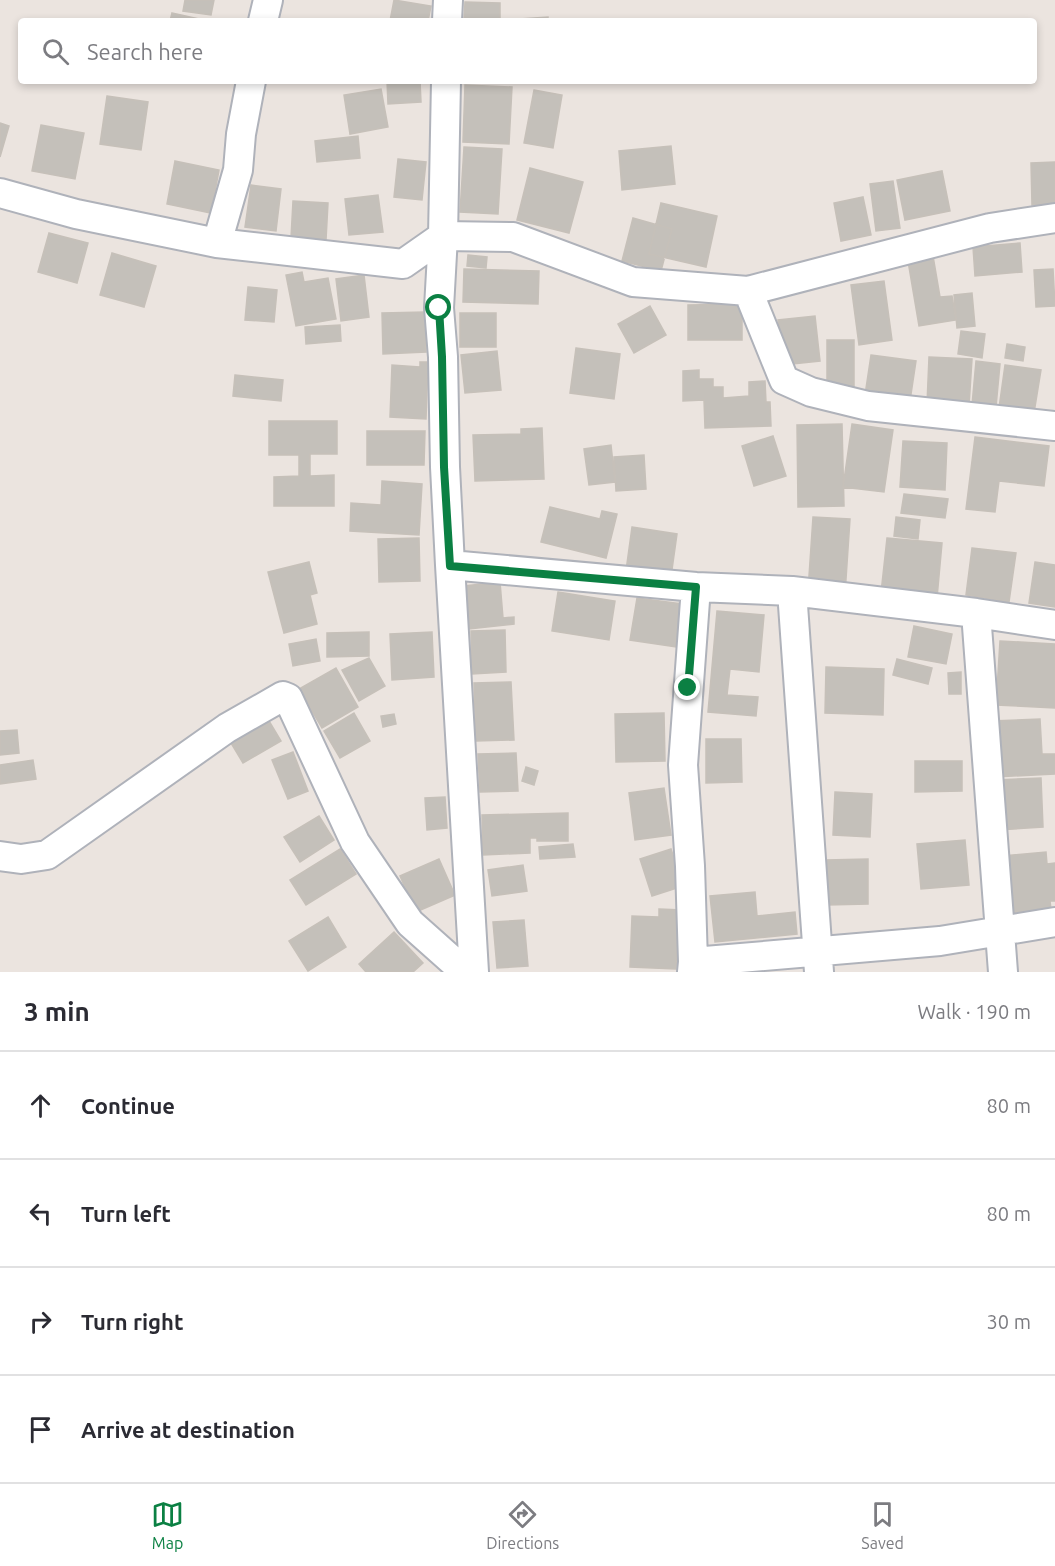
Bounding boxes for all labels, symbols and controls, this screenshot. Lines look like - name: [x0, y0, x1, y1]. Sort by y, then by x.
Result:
- search box: [18, 18, 1037, 84]
- icon: search: [39, 35, 72, 68]
- text: Search here: [87, 39, 203, 64]
- route start: [425, 294, 451, 320]
- route end: [674, 674, 700, 700]
- text: 3 min: [24, 997, 90, 1026]
- text: Walk · 190 m: [918, 1000, 1031, 1023]
- icon: ahead: [24, 1089, 57, 1122]
- text: Continue: [81, 1093, 175, 1118]
- text: 80 m: [987, 1094, 1031, 1117]
- icon: left: [24, 1197, 57, 1230]
- text: Turn left: [81, 1201, 171, 1226]
- text: 80 m: [987, 1202, 1031, 1225]
- icon: right: [24, 1305, 57, 1338]
- text: Turn right: [81, 1309, 183, 1334]
- text: 30 m: [987, 1310, 1031, 1333]
- icon: arrive: [24, 1413, 57, 1446]
- text: Arrive at destination: [81, 1417, 295, 1442]
- tab: Map: [151, 1498, 184, 1552]
- tab: Directions: [486, 1498, 559, 1552]
- tab: Saved: [861, 1498, 904, 1552]

